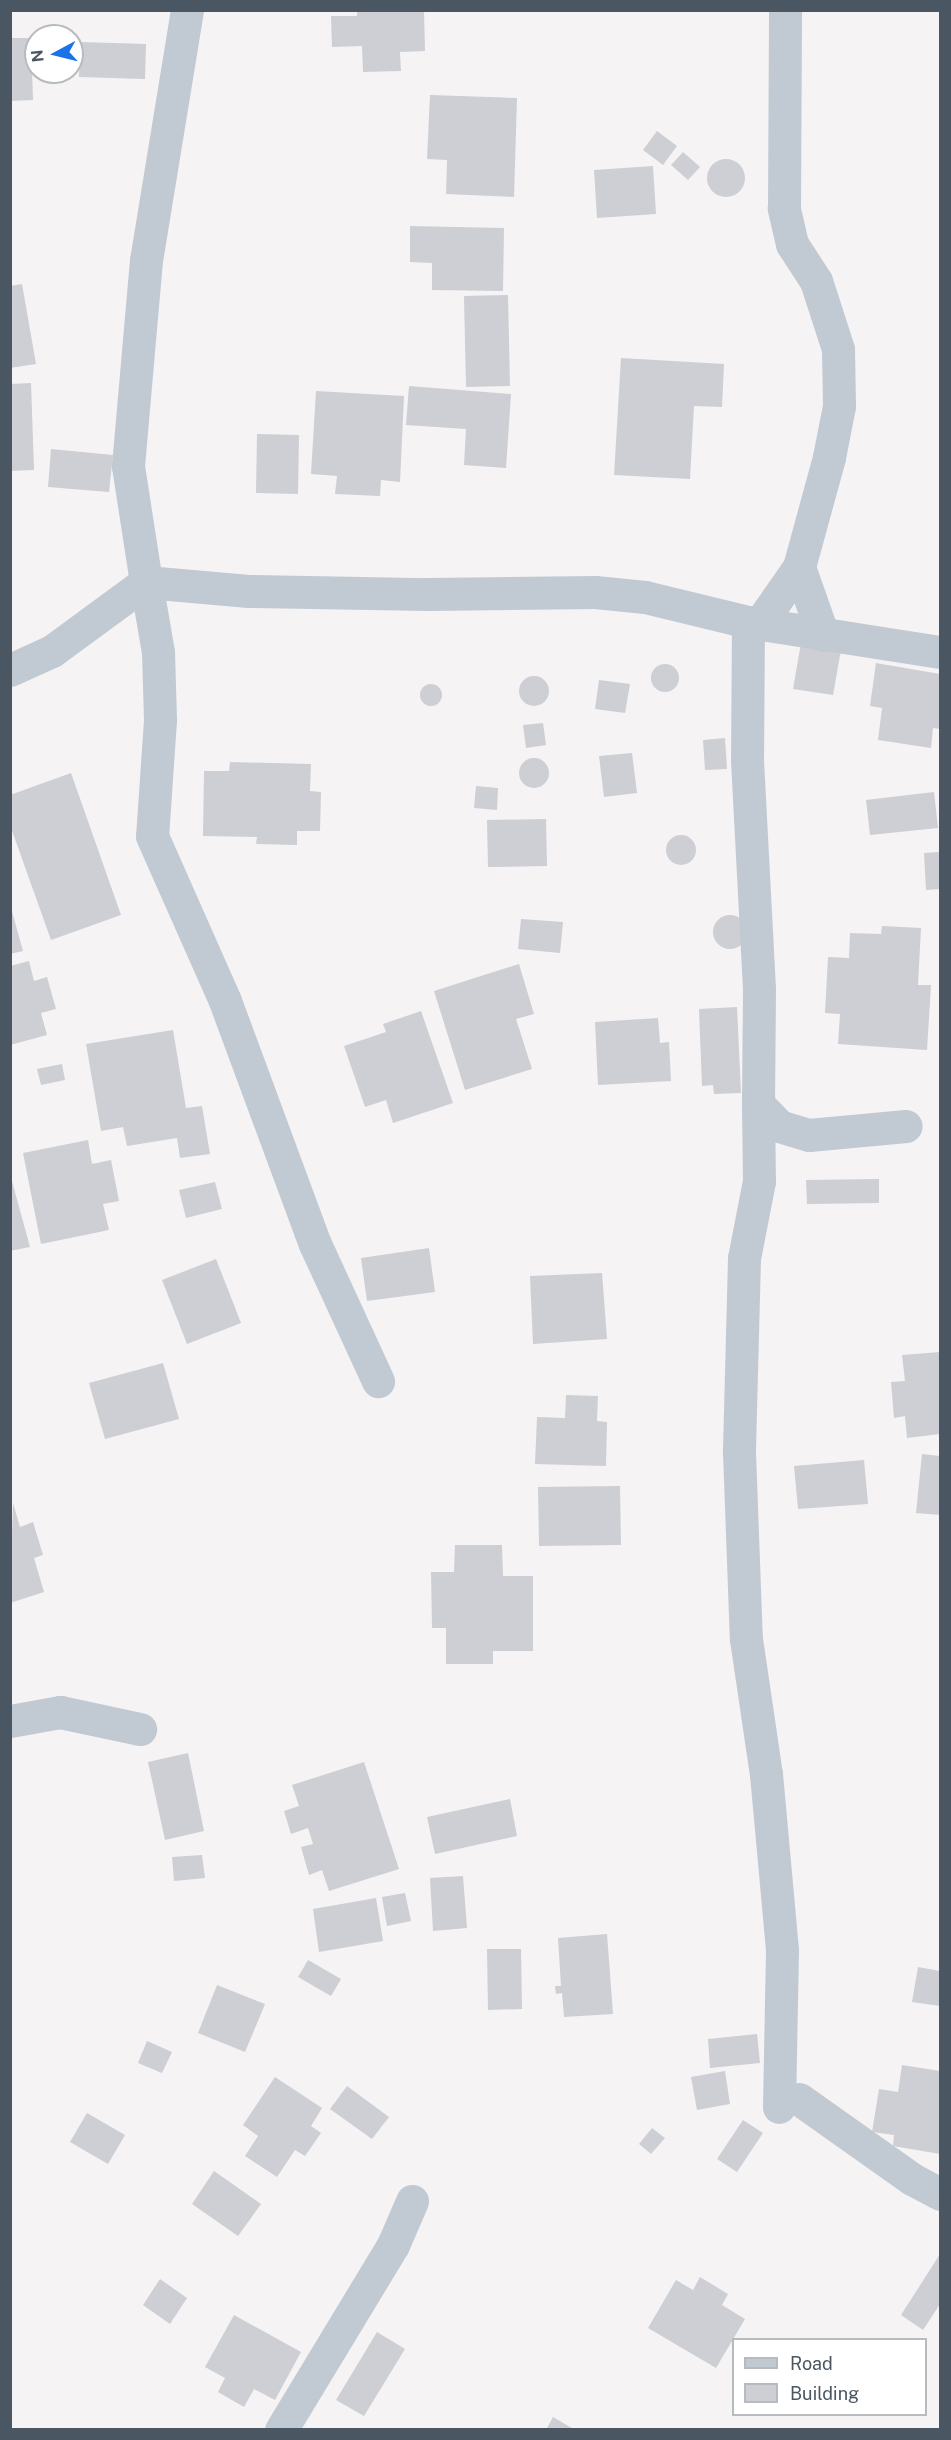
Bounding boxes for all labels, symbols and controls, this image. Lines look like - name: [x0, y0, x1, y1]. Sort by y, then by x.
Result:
- north arrow: [24, 24, 84, 84]
- text: N: [27, 49, 48, 63]
- legend: [732, 2338, 927, 2416]
- text: Road: [790, 2353, 833, 2374]
- text: Building: [790, 2383, 859, 2404]

